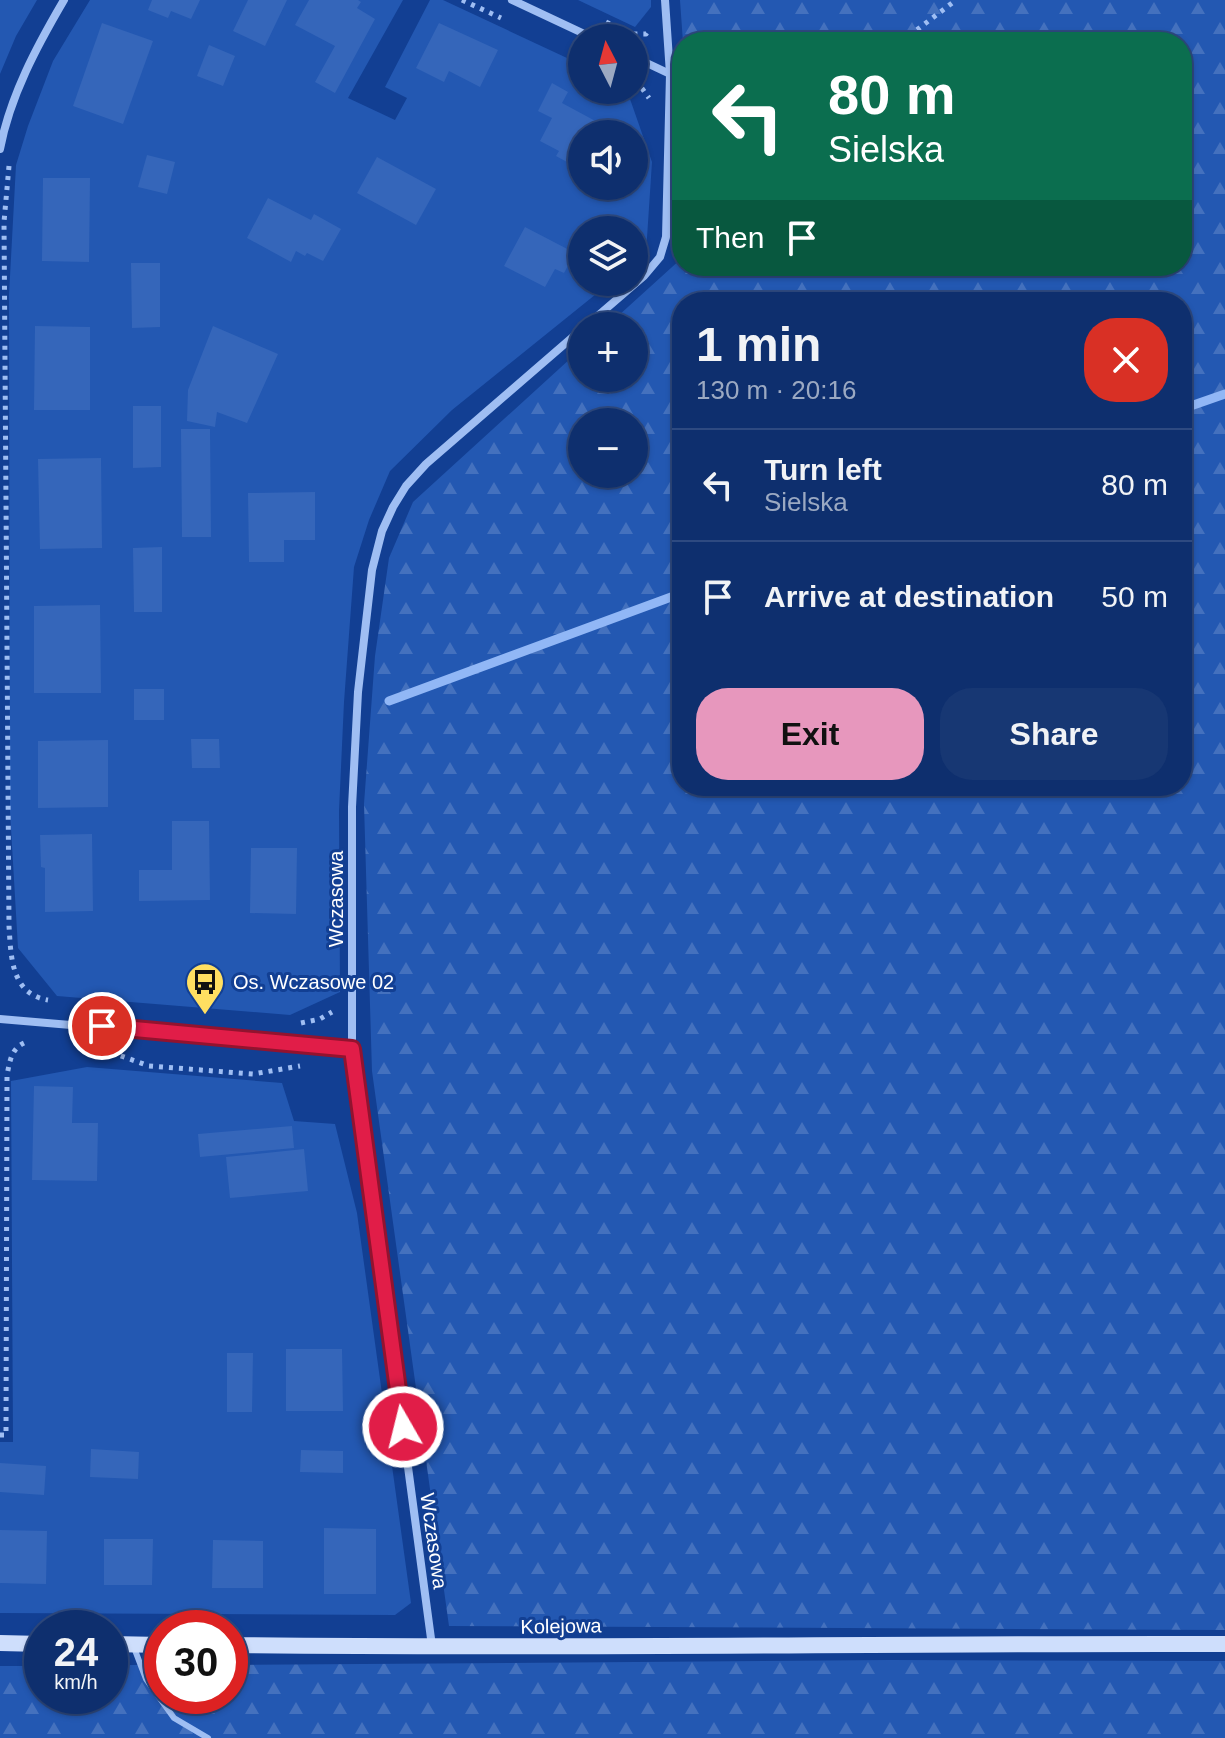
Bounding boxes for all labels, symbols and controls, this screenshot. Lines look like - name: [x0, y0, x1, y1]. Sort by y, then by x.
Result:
- north arrow: [568, 24, 648, 104]
- map controls: [568, 24, 648, 488]
- text: 80 m: [828, 63, 956, 126]
- icon: left: [696, 64, 800, 168]
- button: sound: [568, 120, 648, 200]
- text: Sielska: [828, 129, 944, 170]
- button: layers: [568, 216, 648, 296]
- icon: arrive: [780, 216, 824, 260]
- text: Then: [696, 221, 764, 254]
- button: +: [568, 312, 648, 392]
- text: 1 min: [696, 318, 821, 371]
- button: close: [1084, 318, 1168, 402]
- text: 130 m · 20:16: [696, 375, 856, 405]
- button: −: [568, 408, 648, 488]
- text: Turn left: [764, 453, 882, 486]
- icon: left: [696, 463, 740, 507]
- text: 80 m: [1101, 468, 1168, 501]
- text: Sielska: [764, 487, 848, 517]
- icon: arrive: [696, 575, 740, 619]
- text: Arrive at destination: [764, 580, 1054, 613]
- text: 50 m: [1101, 580, 1168, 613]
- button: Exit: [696, 688, 924, 780]
- button: Share: [940, 688, 1168, 780]
- street label: Wczasowa: [325, 850, 347, 947]
- bus stop icon: Os. Wczasowe 02: [184, 961, 226, 1016]
- place label: Os. Wczasowe 02: [233, 971, 394, 993]
- pin: [68, 992, 136, 1060]
- icon: arrive: [80, 1004, 124, 1048]
- position arrow: [361, 1385, 445, 1469]
- street label: Wczasowa: [416, 1492, 452, 1591]
- speed limit sign: 30: [144, 1610, 248, 1714]
- street label: Kolejowa: [520, 1614, 603, 1638]
- text: 24: [54, 1630, 98, 1674]
- text: km/h: [54, 1671, 98, 1693]

